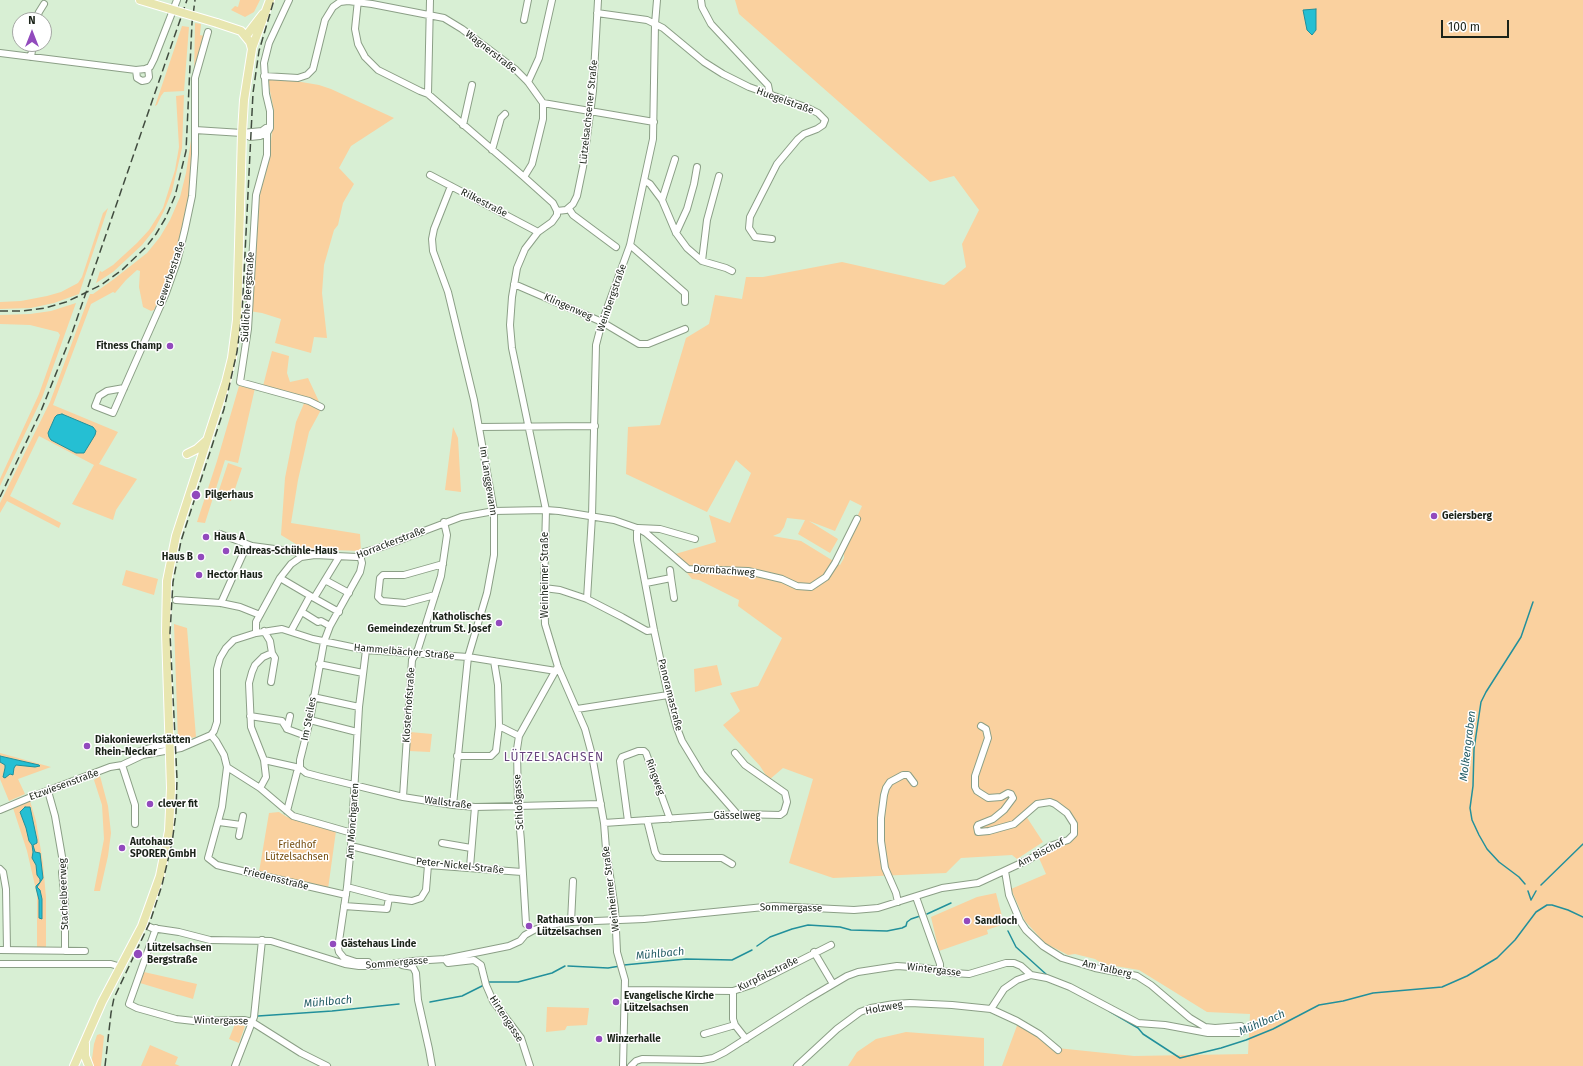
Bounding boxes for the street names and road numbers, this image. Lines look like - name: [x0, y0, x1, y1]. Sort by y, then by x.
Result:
- street label: Wagnerstraße: [463, 28, 519, 76]
- street label: Lützelsachsener Straße: [578, 59, 600, 165]
- street label: Huegelstraße: [755, 85, 815, 117]
- street label: Rilkestraße: [459, 186, 509, 220]
- street label: Gewerbestraße: [154, 240, 188, 308]
- street label: Südliche Bergstraße: [239, 251, 257, 343]
- street label: Weinbergstraße: [595, 262, 629, 334]
- street label: Klingenweg: [542, 291, 594, 323]
- street label: Im Langgewann: [477, 445, 499, 517]
- street label: Horrackerstraße: [355, 524, 427, 562]
- street label: Weinheimer Straße: [539, 532, 551, 618]
- street label: Dornbachweg: [693, 563, 755, 579]
- street label: Hammelbächer Straße: [353, 642, 455, 662]
- street label: Panoramastraße: [655, 658, 685, 732]
- street label: Klosterhofstraße: [400, 667, 418, 743]
- street label: Im Steiles: [299, 696, 319, 742]
- street label: Ringweg: [643, 757, 667, 797]
- street label: Etzwiesenstraße: [28, 767, 100, 803]
- street label: Schloßgasse: [512, 774, 526, 830]
- street label: Am Mönchgarten: [344, 783, 362, 859]
- street label: Wallstraße: [424, 794, 472, 812]
- street label: Gässelweg: [713, 810, 761, 822]
- street label: Am Bischof: [1016, 836, 1066, 870]
- street label: Weinheimer Straße: [600, 845, 622, 933]
- street label: Peter-Nickel-Straße: [416, 855, 504, 877]
- street label: Stachelbeerweg: [57, 858, 71, 930]
- street label: Friedensstraße: [242, 865, 310, 893]
- street label: Sommergasse: [760, 901, 822, 915]
- street label: Sommergasse: [365, 954, 429, 972]
- street label: Kurpfalzstraße: [736, 954, 800, 994]
- street label: Am Talberg: [1081, 958, 1133, 980]
- street label: Wintergasse: [906, 961, 962, 979]
- street label: Hirtengasse: [486, 993, 526, 1045]
- street label: Holzweg: [864, 998, 904, 1018]
- street label: Wintergasse: [194, 1015, 248, 1027]

